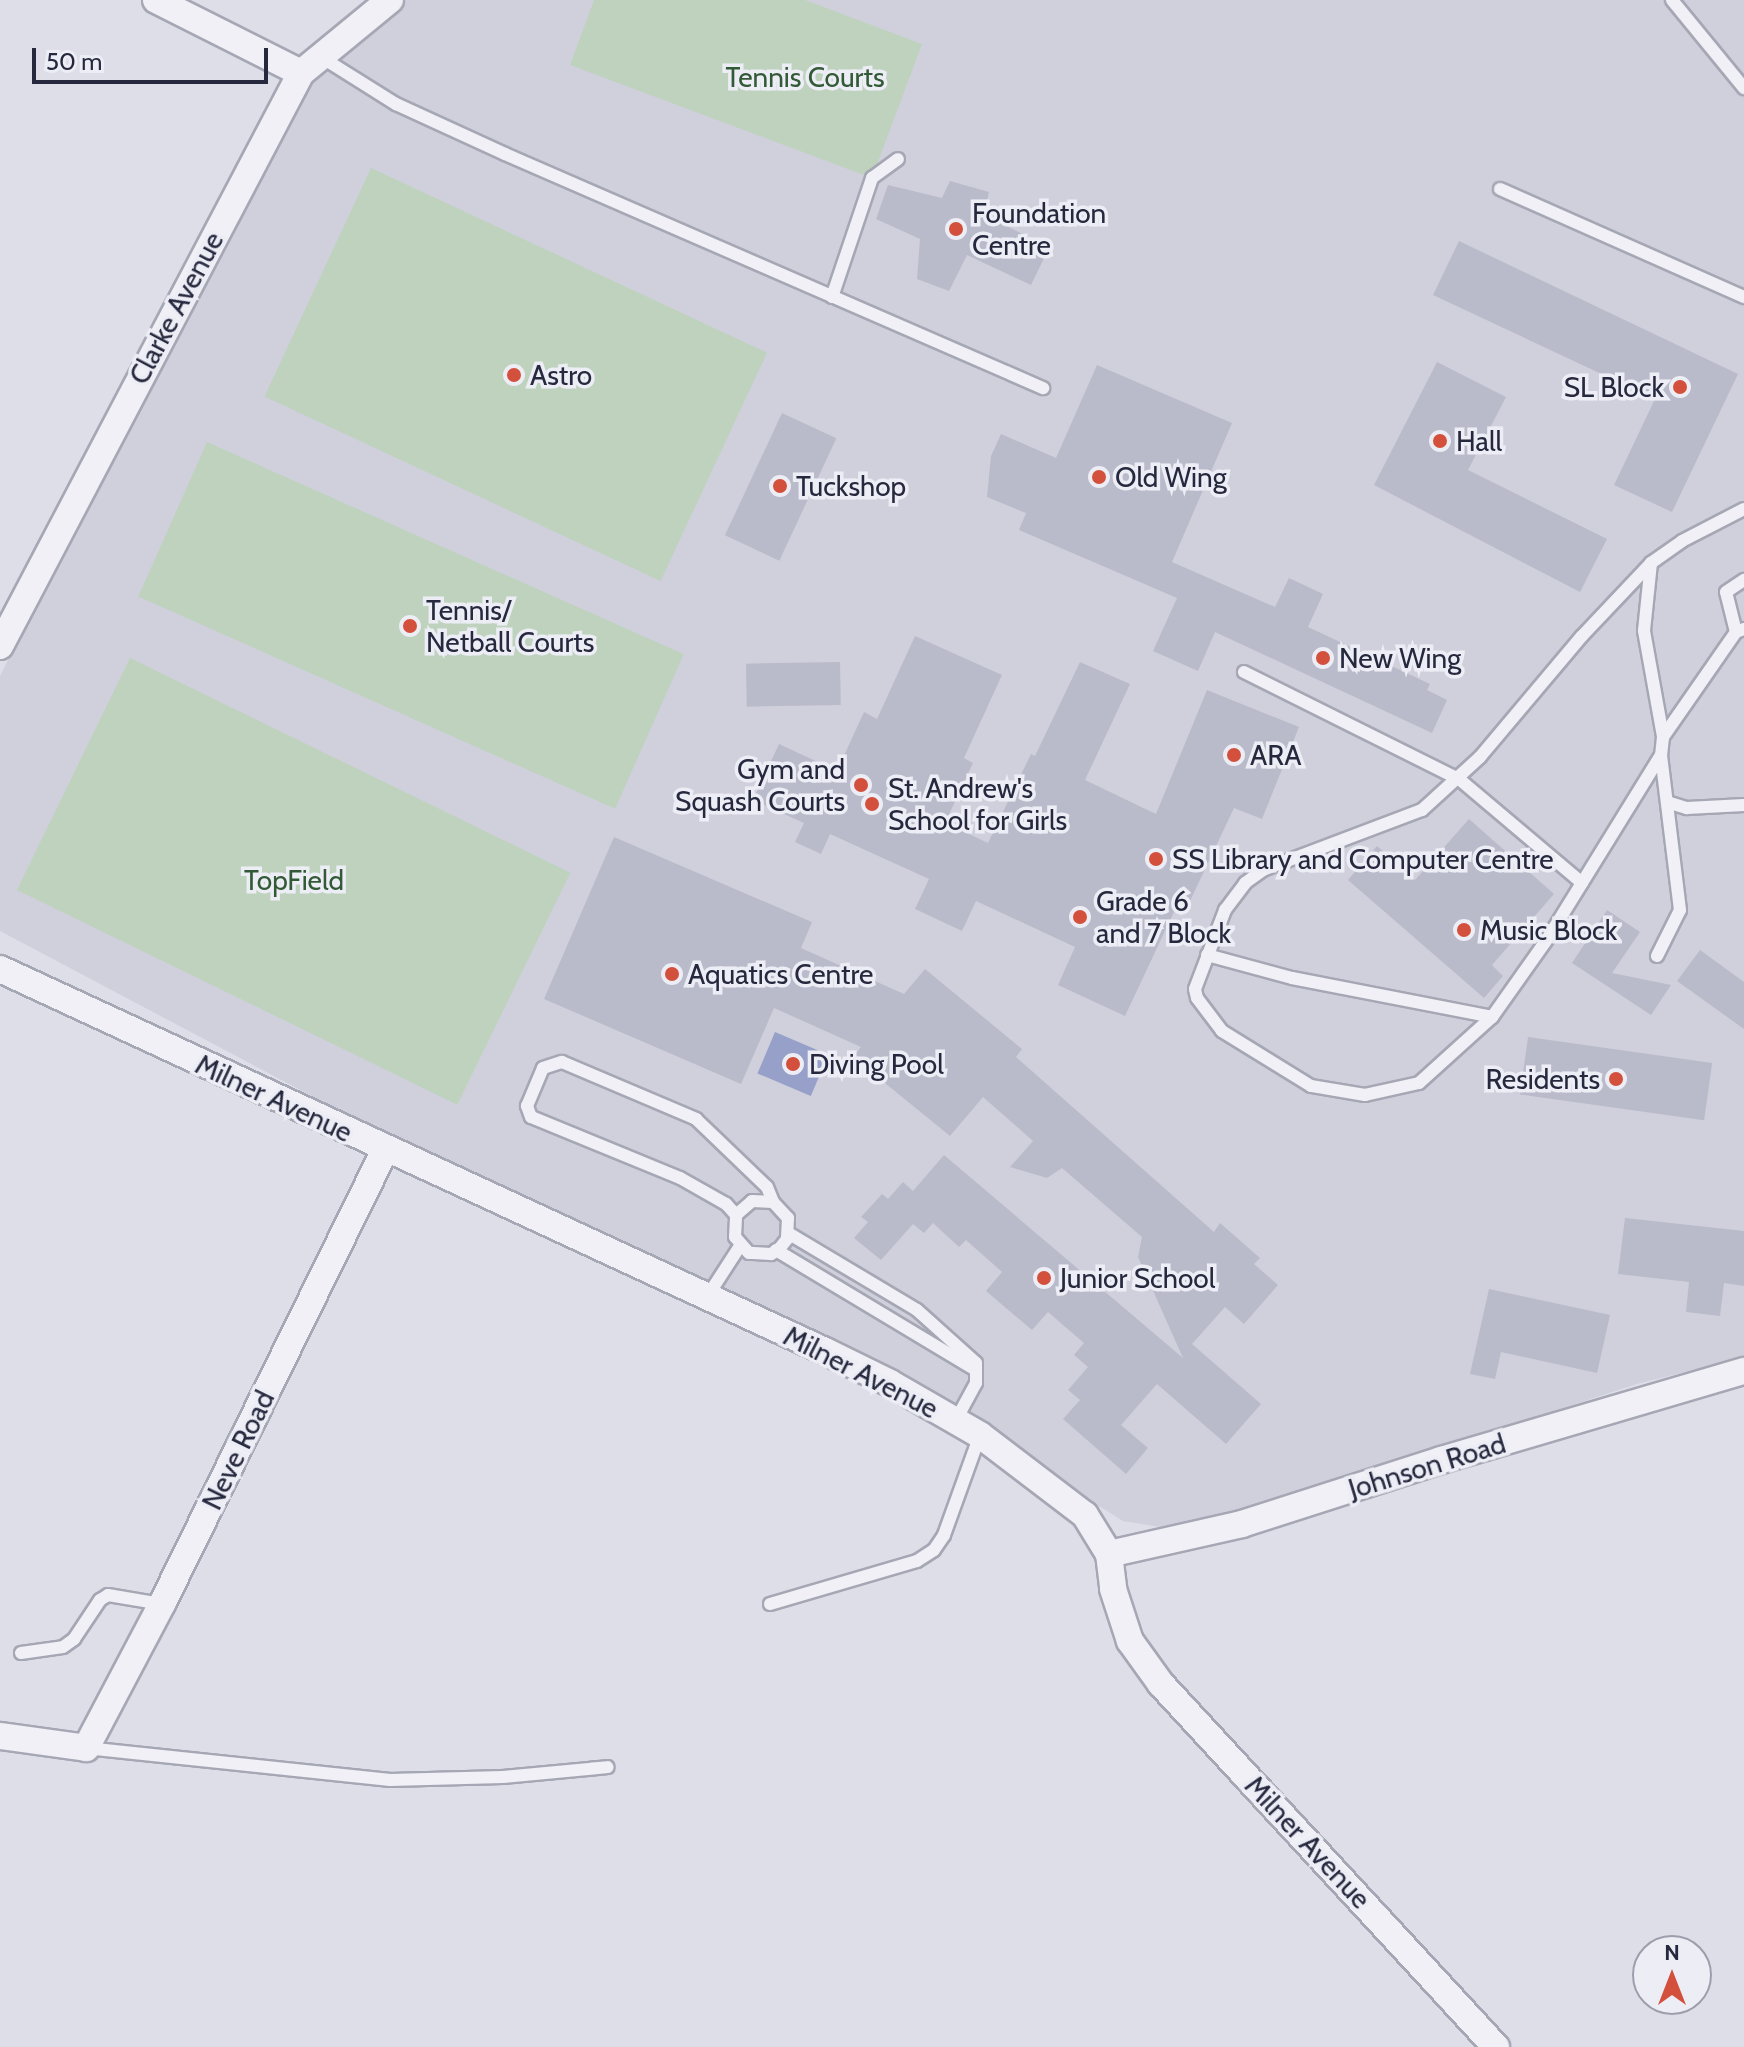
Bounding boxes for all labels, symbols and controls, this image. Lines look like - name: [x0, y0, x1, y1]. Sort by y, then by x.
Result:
- scale bar: [36, 32, 272, 82]
- text: 50 m: [46, 47, 102, 76]
- park label: Tennis Courts: [726, 60, 884, 94]
- place label: Foundation Centre: [972, 196, 1106, 262]
- marker: Foundation Centre: [947, 220, 965, 238]
- street label: Clarke Avenue: [122, 226, 230, 390]
- place label: Astro: [530, 358, 592, 392]
- marker: Astro: [505, 366, 523, 384]
- place label: SL Block: [1564, 370, 1664, 404]
- marker: SL Block: [1671, 378, 1689, 396]
- place label: Hall: [1456, 424, 1502, 458]
- marker: Hall: [1431, 432, 1449, 450]
- place label: Old Wing: [1115, 460, 1227, 494]
- marker: Old Wing: [1090, 468, 1108, 486]
- place label: Tuckshop: [796, 469, 906, 503]
- marker: Tuckshop: [771, 477, 789, 495]
- place label: Tennis/ Netball Courts: [426, 593, 594, 659]
- marker: Tennis/ Netball Courts: [401, 617, 419, 635]
- place label: New Wing: [1339, 641, 1461, 675]
- marker: New Wing: [1314, 649, 1332, 667]
- place label: ARA: [1250, 738, 1301, 772]
- marker: ARA: [1225, 746, 1243, 764]
- place label: Gym and Squash Courts: [675, 752, 845, 818]
- place label: St. Andrew's School for Girls: [888, 771, 1067, 837]
- marker: Gym and Squash Courts: [852, 776, 870, 794]
- marker: St. Andrew's School for Girls: [863, 795, 881, 813]
- place label: SS Library and Computer Centre: [1172, 842, 1554, 876]
- marker: SS Library and Computer Centre: [1147, 850, 1165, 868]
- park label: TopField: [244, 863, 344, 897]
- place label: Grade 6 and 7 Block: [1096, 884, 1231, 950]
- marker: Grade 6 and 7 Block: [1071, 908, 1089, 926]
- place label: Music Block: [1480, 913, 1617, 947]
- marker: Music Block: [1455, 921, 1473, 939]
- place label: Aquatics Centre: [688, 957, 873, 991]
- marker: Aquatics Centre: [663, 965, 681, 983]
- street label: Milner Avenue: [190, 1047, 358, 1149]
- place label: Diving Pool: [809, 1047, 944, 1081]
- marker: Diving Pool: [784, 1055, 802, 1073]
- place label: Residents: [1485, 1062, 1600, 1096]
- marker: Residents: [1607, 1070, 1625, 1088]
- place label: Junior School: [1060, 1261, 1215, 1295]
- marker: Junior School: [1035, 1269, 1053, 1287]
- street label: Milner Avenue: [778, 1319, 944, 1425]
- street label: Neve Road: [195, 1385, 281, 1515]
- street label: Johnson Road: [1344, 1426, 1510, 1506]
- street label: Milner Avenue: [1238, 1769, 1378, 1915]
- north arrow: [1632, 1935, 1712, 2015]
- text: N: [1664, 1939, 1680, 1966]

